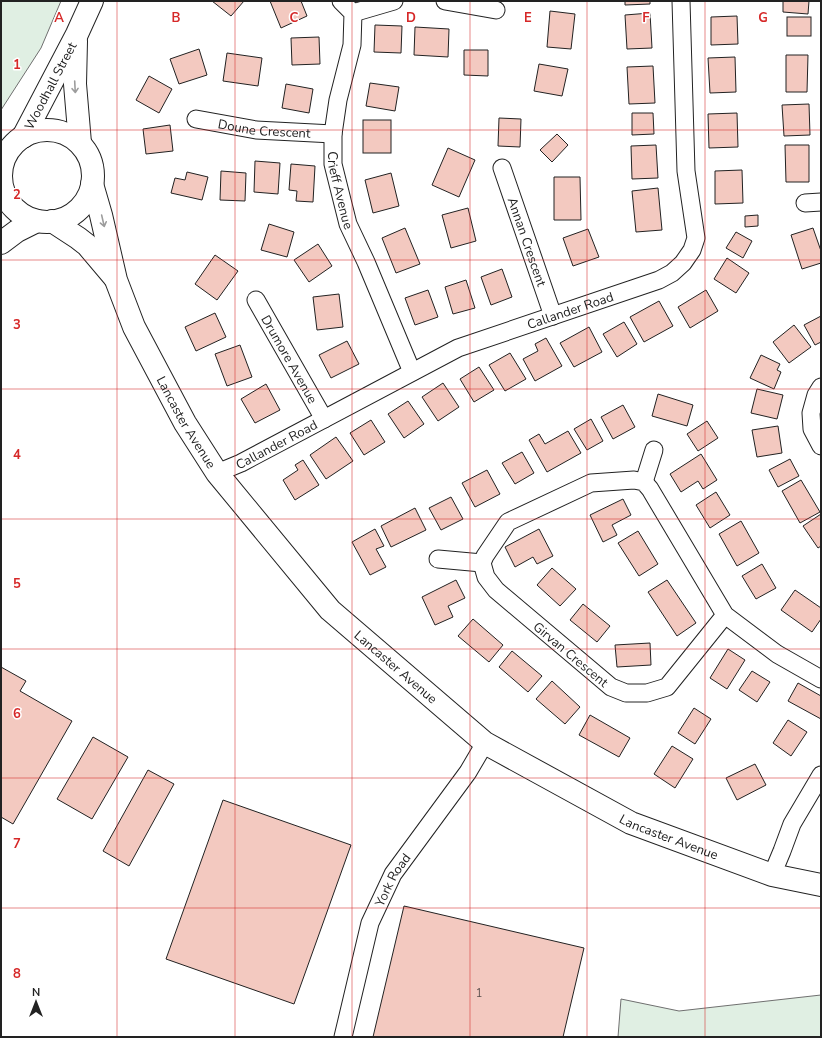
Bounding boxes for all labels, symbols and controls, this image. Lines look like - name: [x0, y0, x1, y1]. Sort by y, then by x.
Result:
- text: A: [54, 9, 64, 27]
- text: B: [172, 9, 181, 27]
- text: C: [290, 9, 299, 27]
- text: D: [406, 9, 416, 27]
- text: E: [524, 9, 532, 27]
- text: F: [642, 9, 650, 27]
- text: G: [758, 9, 768, 27]
- street label: Woodhall Street: [20, 39, 81, 133]
- text: 1: [13, 56, 21, 74]
- one-way arrow: [72, 80, 79, 93]
- street label: Doune Crescent: [216, 115, 311, 143]
- street label: Crieff Avenue: [323, 151, 357, 233]
- text: 2: [13, 186, 21, 204]
- street label: Annan Crescent: [503, 195, 550, 289]
- one-way arrow: [99, 215, 107, 228]
- street label: Callander Road: [525, 288, 616, 334]
- street label: Drumore Avenue: [256, 312, 321, 407]
- text: 3: [13, 316, 21, 334]
- street label: Lancaster Avenue: [152, 373, 220, 472]
- street label: Callander Road: [233, 416, 321, 474]
- text: 4: [13, 446, 21, 464]
- text: 5: [13, 575, 21, 593]
- street label: Girvan Crescent: [529, 618, 612, 692]
- street label: Lancaster Avenue: [350, 627, 441, 708]
- text: 6: [13, 705, 21, 723]
- street label: Lancaster Avenue: [616, 810, 720, 864]
- text: 7: [13, 835, 21, 853]
- street label: York Road: [371, 850, 415, 911]
- text: 8: [13, 965, 21, 983]
- north arrow: [16, 982, 56, 1022]
- text: N: [32, 985, 40, 1000]
- house number: 1: [476, 986, 482, 1001]

